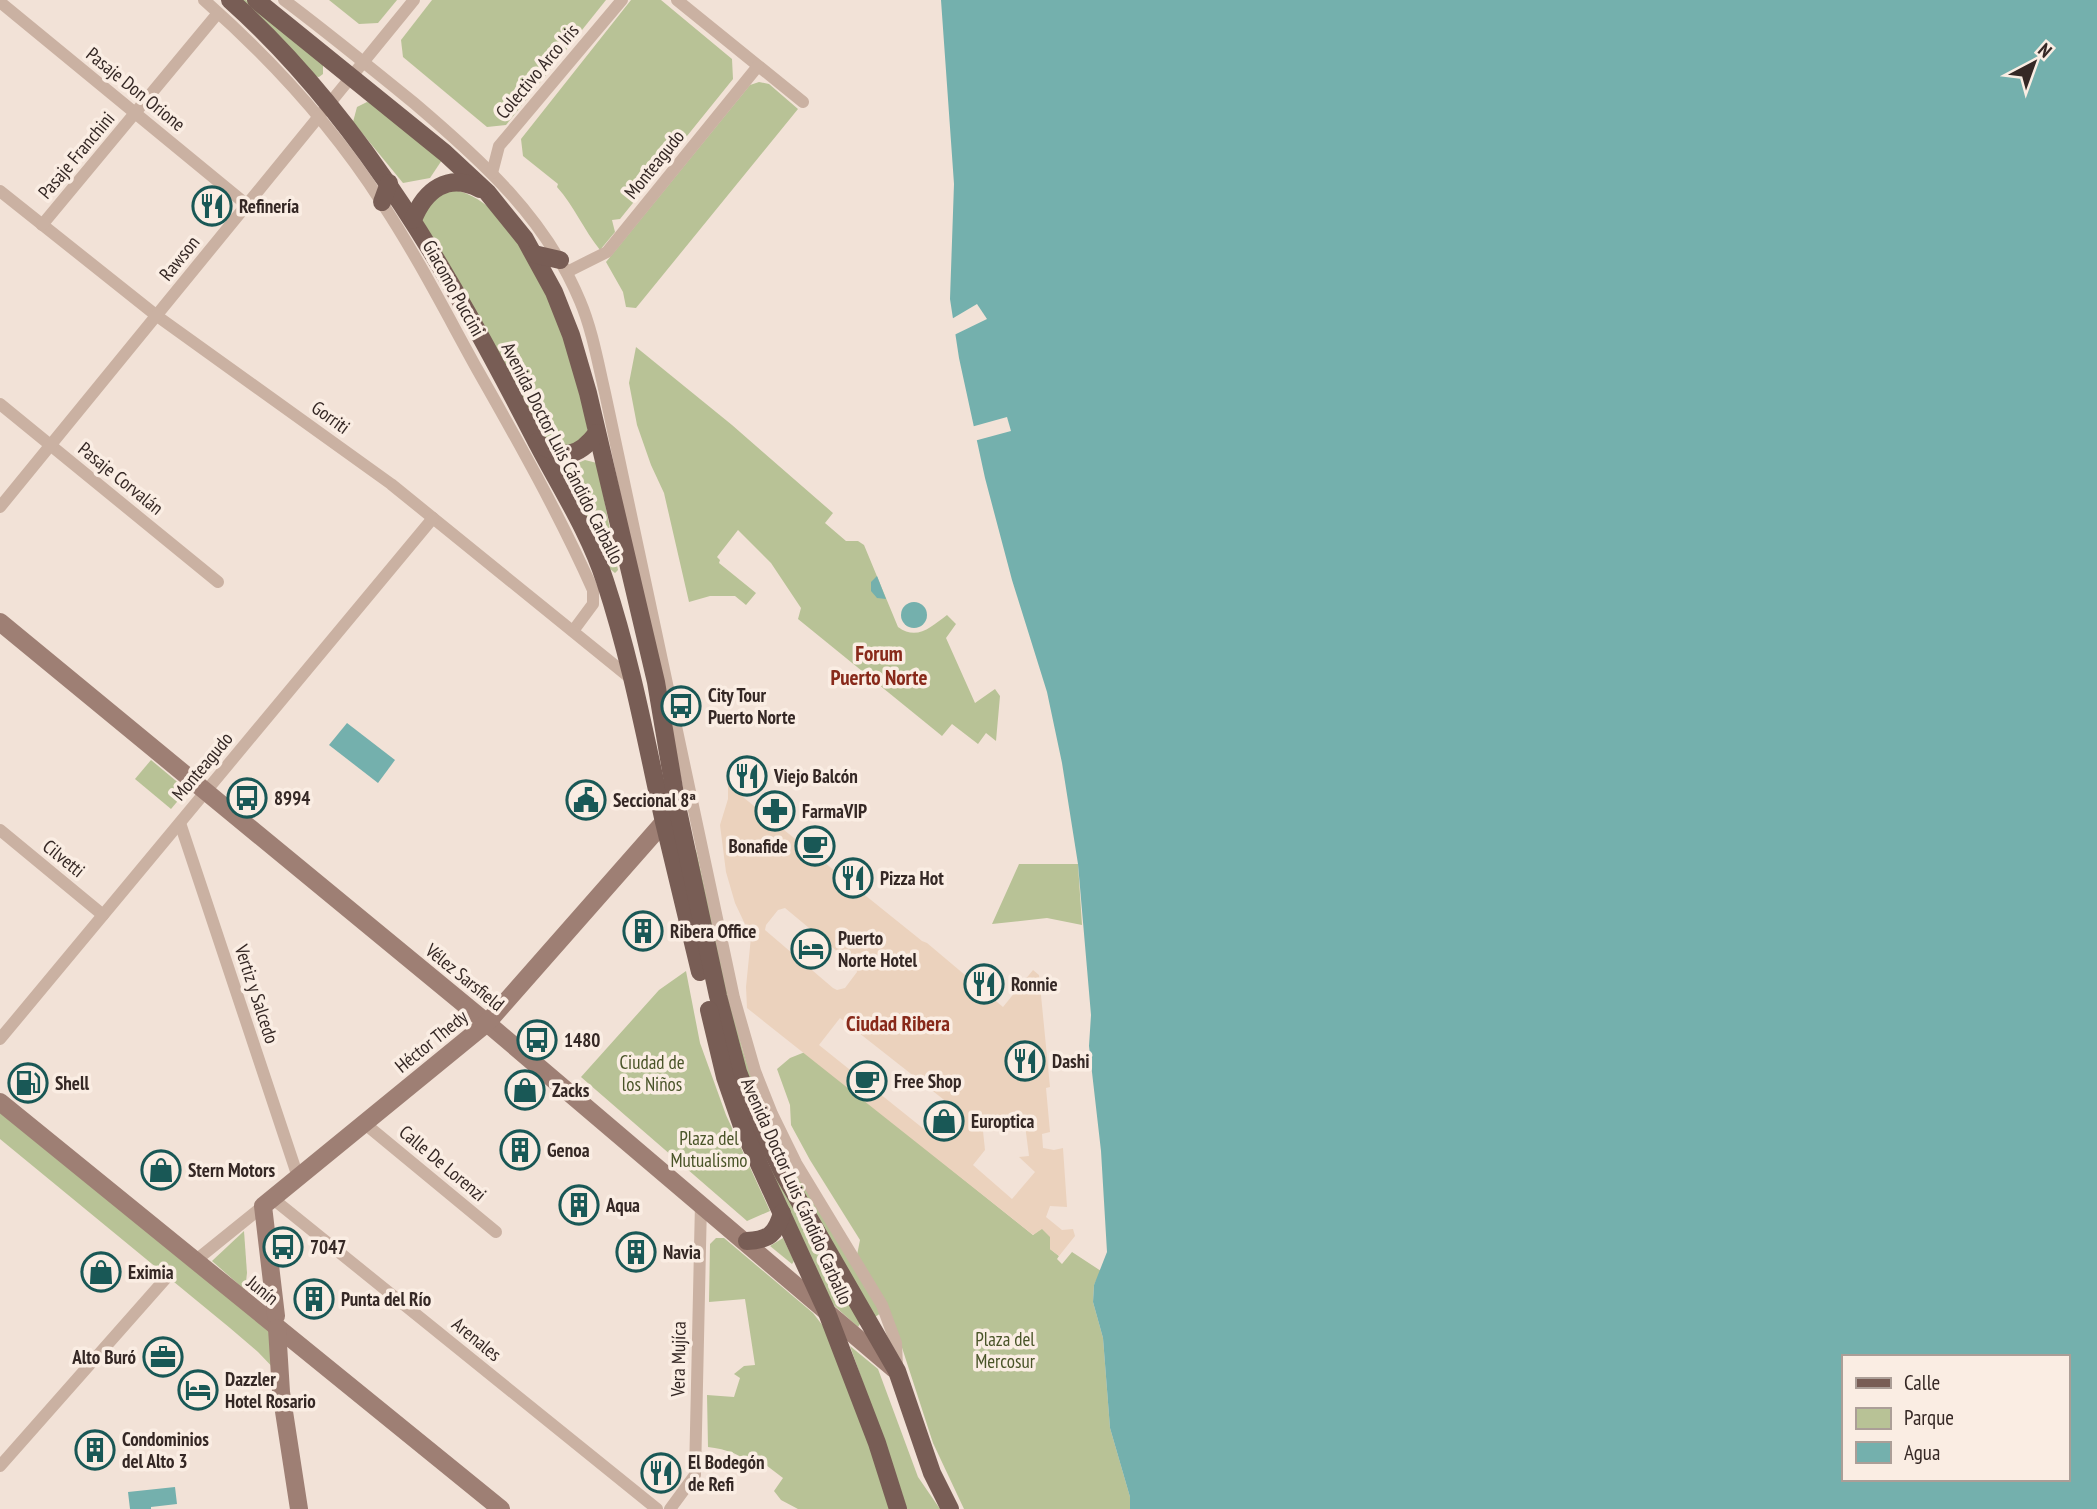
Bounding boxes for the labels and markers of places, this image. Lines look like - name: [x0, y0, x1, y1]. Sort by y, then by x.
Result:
- restaurant icon: Refinería: [191, 185, 233, 227]
- place label: Refinería: [239, 194, 299, 218]
- place label: City Tour Puerto Norte: [708, 683, 796, 729]
- bus stop icon: City Tour Puerto Norte: [660, 685, 702, 727]
- restaurant icon: Viejo Balcón: [726, 755, 768, 797]
- place label: Viejo Balcón: [773, 764, 858, 788]
- bus stop icon: 8994: [226, 777, 268, 819]
- public building icon: Seccional 8ª: [565, 779, 607, 821]
- place label: 8994: [274, 786, 310, 810]
- place label: Seccional 8ª: [613, 788, 696, 812]
- pharmacy icon: FarmaVIP: [754, 790, 796, 832]
- place label: FarmaVIP: [802, 799, 867, 823]
- cafe icon: Bonafide: [794, 825, 836, 867]
- place label: Bonafide: [729, 834, 788, 858]
- restaurant icon: Pizza Hot: [832, 857, 874, 899]
- place label: Pizza Hot: [880, 866, 944, 890]
- building icon: Ribera Office: [622, 910, 664, 952]
- place label: Ribera Office: [670, 919, 756, 943]
- place label: Puerto Norte Hotel: [838, 926, 918, 972]
- hotel icon: Puerto Norte Hotel: [790, 928, 832, 970]
- restaurant icon: Ronnie: [963, 963, 1005, 1005]
- place label: Ronnie: [1011, 972, 1058, 996]
- bus stop icon: 1480: [516, 1019, 558, 1061]
- place label: 1480: [564, 1028, 600, 1052]
- restaurant icon: Dashi: [1004, 1040, 1046, 1082]
- place label: Dashi: [1052, 1049, 1089, 1073]
- cafe icon: Free Shop: [846, 1060, 888, 1102]
- fuel station icon: Shell: [7, 1062, 49, 1104]
- shop icon: Zacks: [504, 1069, 546, 1111]
- place label: Free Shop: [894, 1069, 962, 1093]
- place label: Shell: [55, 1071, 90, 1095]
- place label: Zacks: [552, 1078, 590, 1102]
- shop icon: Europtica: [923, 1100, 965, 1142]
- place label: Europtica: [971, 1109, 1035, 1133]
- building icon: Genoa: [499, 1129, 541, 1171]
- place label: Genoa: [547, 1138, 590, 1162]
- shop icon: Stern Motors: [140, 1149, 182, 1191]
- place label: Stern Motors: [188, 1158, 276, 1182]
- building icon: Aqua: [558, 1184, 600, 1226]
- place label: Aqua: [605, 1193, 640, 1217]
- bus stop icon: 7047: [262, 1226, 304, 1268]
- building icon: Navia: [615, 1231, 657, 1273]
- place label: 7047: [310, 1235, 346, 1259]
- place label: Navia: [663, 1240, 701, 1264]
- shop icon: Eximia: [80, 1251, 122, 1293]
- place label: Eximia: [128, 1260, 174, 1284]
- building icon: Punta del Río: [293, 1278, 335, 1320]
- place label: Punta del Río: [341, 1287, 431, 1311]
- office icon: Alto Buró: [142, 1336, 184, 1378]
- place label: Alto Buró: [71, 1345, 136, 1369]
- place label: Dazzler Hotel Rosario: [225, 1367, 316, 1413]
- hotel icon: Dazzler Hotel Rosario: [177, 1369, 219, 1411]
- place label: Condominios del Alto 3: [122, 1427, 209, 1473]
- building icon: Condominios del Alto 3: [74, 1429, 116, 1471]
- place label: El Bodegón de Refi: [688, 1450, 764, 1496]
- restaurant icon: El Bodegón de Refi: [640, 1452, 682, 1494]

